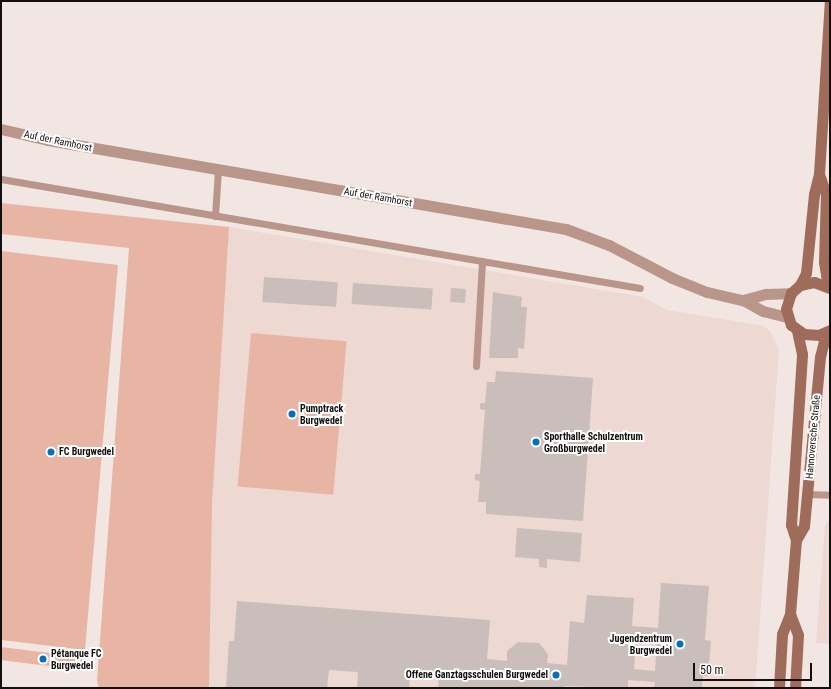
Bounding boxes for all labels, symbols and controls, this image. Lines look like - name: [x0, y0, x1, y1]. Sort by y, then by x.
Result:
- street label: Auf der Ramhorst: [23, 128, 93, 154]
- street label: Auf der Ramhorst: [343, 185, 413, 209]
- street label: Hannoversche Straße: [803, 395, 823, 479]
- place label: Pumptrack Burgwedel: [300, 402, 343, 426]
- marker: Pumptrack Burgwedel: [287, 409, 297, 419]
- place label: Sporthalle Schulzentrum Großburgwedel: [544, 430, 643, 454]
- marker: Sporthalle Schulzentrum Großburgwedel: [531, 437, 541, 447]
- place label: FC Burgwedel: [59, 446, 114, 458]
- marker: FC Burgwedel: [46, 447, 56, 457]
- place label: Jugendzentrum Burgwedel: [610, 632, 672, 656]
- marker: Jugendzentrum Burgwedel: [675, 639, 685, 649]
- place label: Pétanque FC Burgwedel: [51, 647, 102, 670]
- marker: Pétanque FC Burgwedel: [38, 654, 48, 664]
- scale bar: [695, 655, 814, 681]
- text: 50 m: [700, 663, 724, 677]
- place label: Offene Ganztagsschulen Burgwedel: [406, 669, 548, 681]
- marker: Offene Ganztagsschulen Burgwedel: [551, 670, 561, 680]

